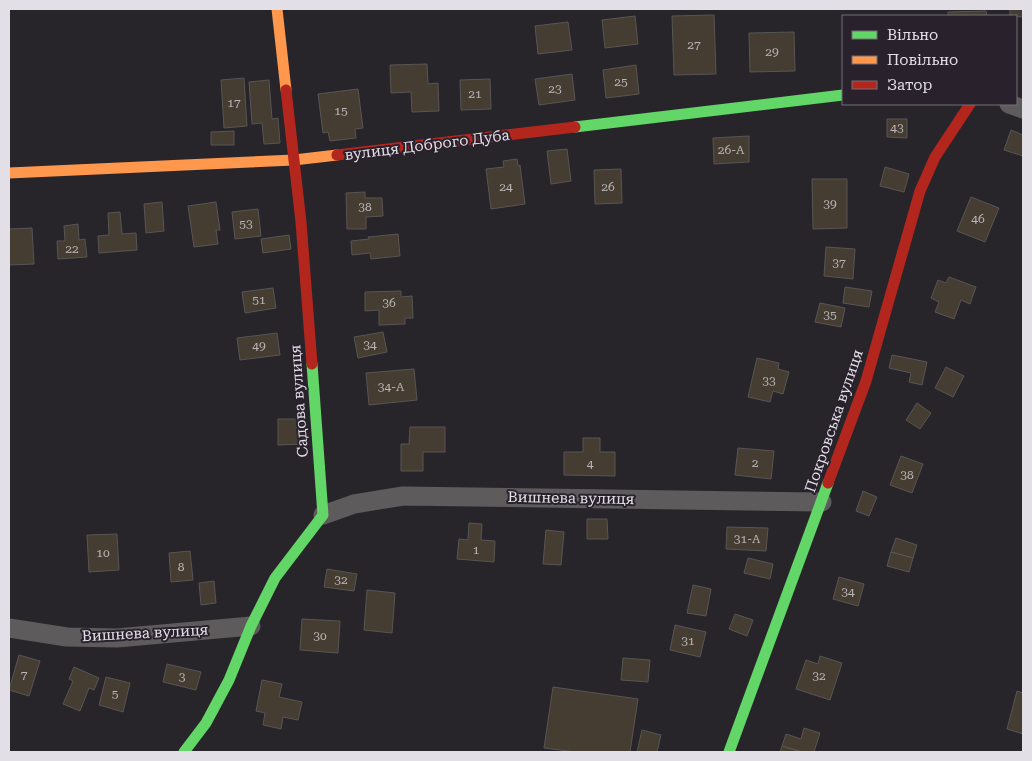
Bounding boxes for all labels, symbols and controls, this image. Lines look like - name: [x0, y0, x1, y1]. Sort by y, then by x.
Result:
- legend: [842, 15, 1017, 105]
- text: Вільно: [887, 26, 938, 44]
- house number: 27: [687, 38, 701, 52]
- house number: 29: [765, 45, 779, 59]
- text: Повільно: [887, 51, 958, 69]
- house number: 25: [614, 75, 628, 89]
- text: Затор: [887, 76, 933, 94]
- house number: 23: [548, 82, 562, 96]
- house number: 21: [468, 87, 482, 101]
- house number: 17: [227, 96, 241, 110]
- house number: 15: [334, 104, 348, 118]
- house number: 43: [890, 121, 904, 135]
- street label: вулиця Доброго Дуба: [343, 126, 511, 164]
- house number: 26-А: [718, 143, 745, 157]
- house number: 24: [499, 180, 513, 194]
- house number: 26: [601, 180, 615, 194]
- house number: 39: [823, 197, 837, 211]
- house number: 38: [358, 200, 372, 214]
- house number: 46: [971, 212, 985, 226]
- house number: 53: [239, 217, 253, 231]
- house number: 22: [65, 242, 79, 256]
- house number: 37: [832, 256, 846, 270]
- house number: 51: [252, 293, 266, 307]
- house number: 36: [382, 296, 396, 310]
- house number: 35: [823, 308, 837, 322]
- house number: 34: [363, 338, 377, 352]
- house number: 49: [252, 339, 266, 353]
- street label: Садова вулиця: [286, 344, 312, 458]
- street label: Покровська вулиця: [801, 347, 867, 495]
- house number: 33: [762, 374, 776, 388]
- house number: 34-А: [378, 380, 405, 394]
- house number: 2: [752, 456, 759, 470]
- house number: 4: [587, 457, 594, 471]
- house number: 38: [900, 468, 914, 482]
- street label: Вишнева вулиця: [507, 488, 635, 508]
- house number: 31-А: [734, 532, 761, 546]
- house number: 1: [473, 543, 480, 557]
- house number: 10: [96, 546, 110, 560]
- house number: 8: [178, 560, 185, 574]
- house number: 32: [334, 573, 348, 587]
- house number: 34: [841, 585, 855, 599]
- street label: Вишнева вулиця: [81, 621, 209, 645]
- house number: 30: [313, 629, 327, 643]
- house number: 31: [681, 634, 695, 648]
- house number: 7: [21, 668, 28, 682]
- house number: 32: [812, 669, 826, 683]
- house number: 3: [179, 670, 186, 684]
- house number: 5: [112, 687, 119, 701]

